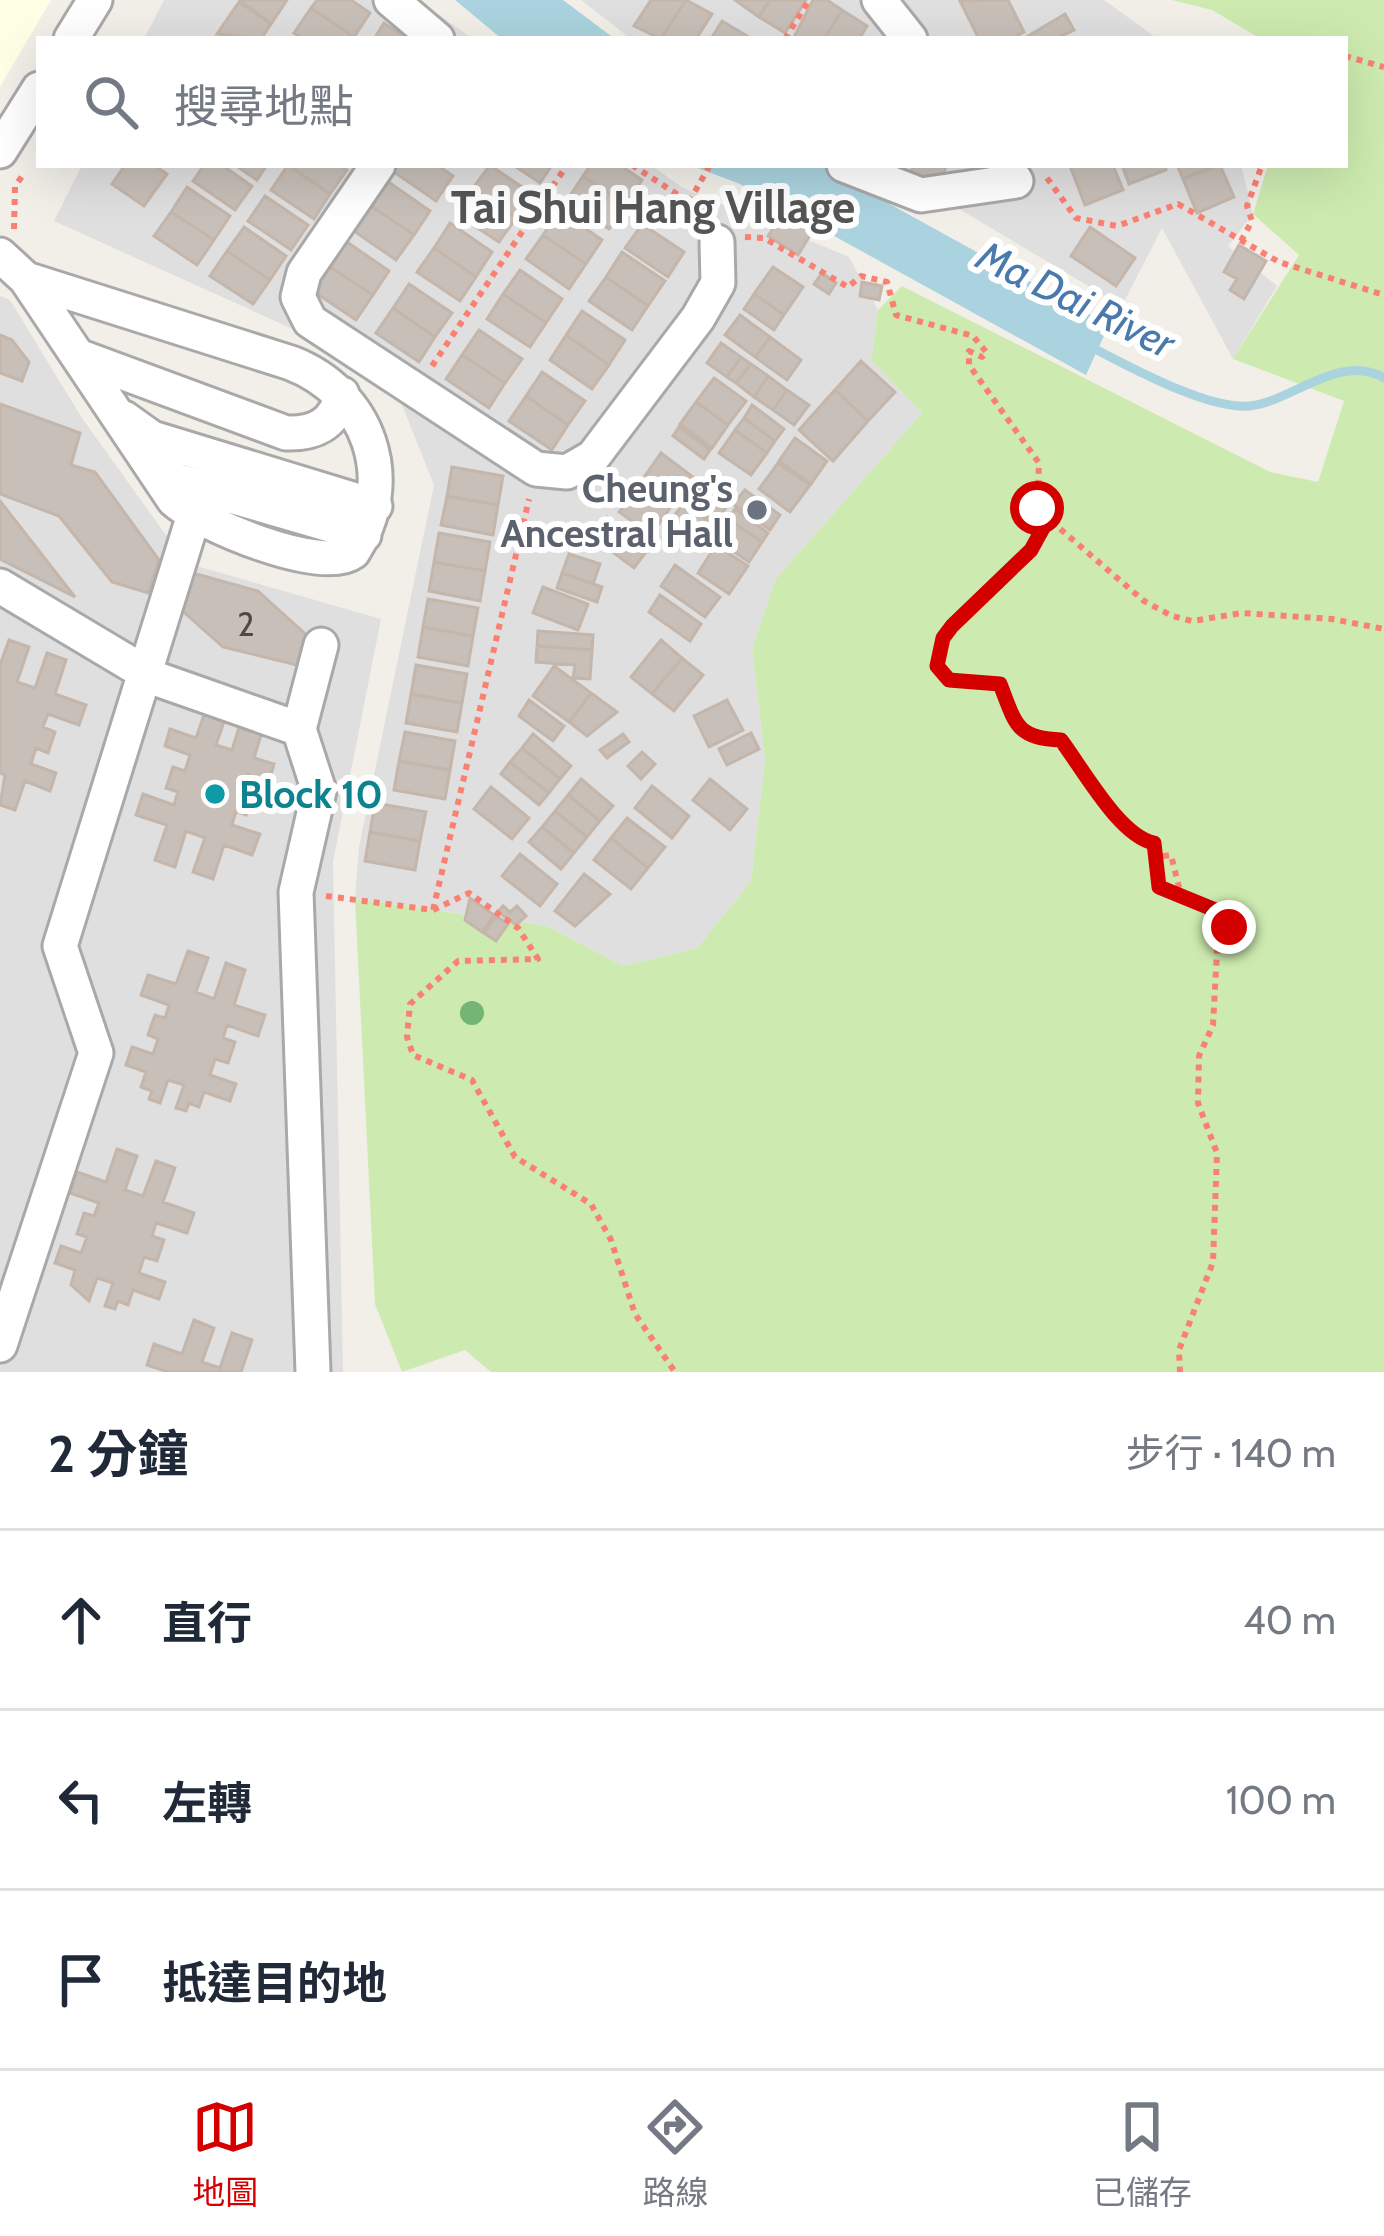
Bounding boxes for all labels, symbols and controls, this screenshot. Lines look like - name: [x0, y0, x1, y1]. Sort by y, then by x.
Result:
- search box: [36, 36, 1348, 168]
- icon: search: [78, 69, 144, 135]
- text: 搜尋地點: [174, 79, 354, 133]
- district label: Tai Shui Hang Village: [451, 180, 855, 234]
- water label: Ma Dai River: [968, 228, 1185, 370]
- place label: Cheung's Ancestral Hall: [500, 464, 733, 557]
- route start: [1010, 481, 1064, 535]
- marker: Cheung's Ancestral Hall: [744, 497, 770, 523]
- house number: 2: [237, 604, 255, 644]
- place label: Block 10: [239, 770, 383, 818]
- marker: Block 10: [202, 781, 228, 807]
- route end: [1202, 900, 1256, 954]
- text: 2 分鐘: [48, 1423, 188, 1485]
- text: 步行 · 140 m: [1126, 1429, 1336, 1477]
- icon: ahead: [48, 1587, 114, 1653]
- text: 直行: [162, 1596, 252, 1650]
- text: 40 m: [1243, 1596, 1336, 1644]
- icon: left: [48, 1767, 114, 1833]
- text: 左轉: [162, 1776, 252, 1830]
- text: 100 m: [1226, 1776, 1336, 1824]
- icon: arrive: [48, 1947, 114, 2013]
- text: 抵達目的地: [162, 1956, 387, 2010]
- tab: 地圖: [192, 2094, 258, 2214]
- tab: 路線: [642, 2094, 708, 2214]
- tab: 已儲存: [1093, 2094, 1192, 2214]

